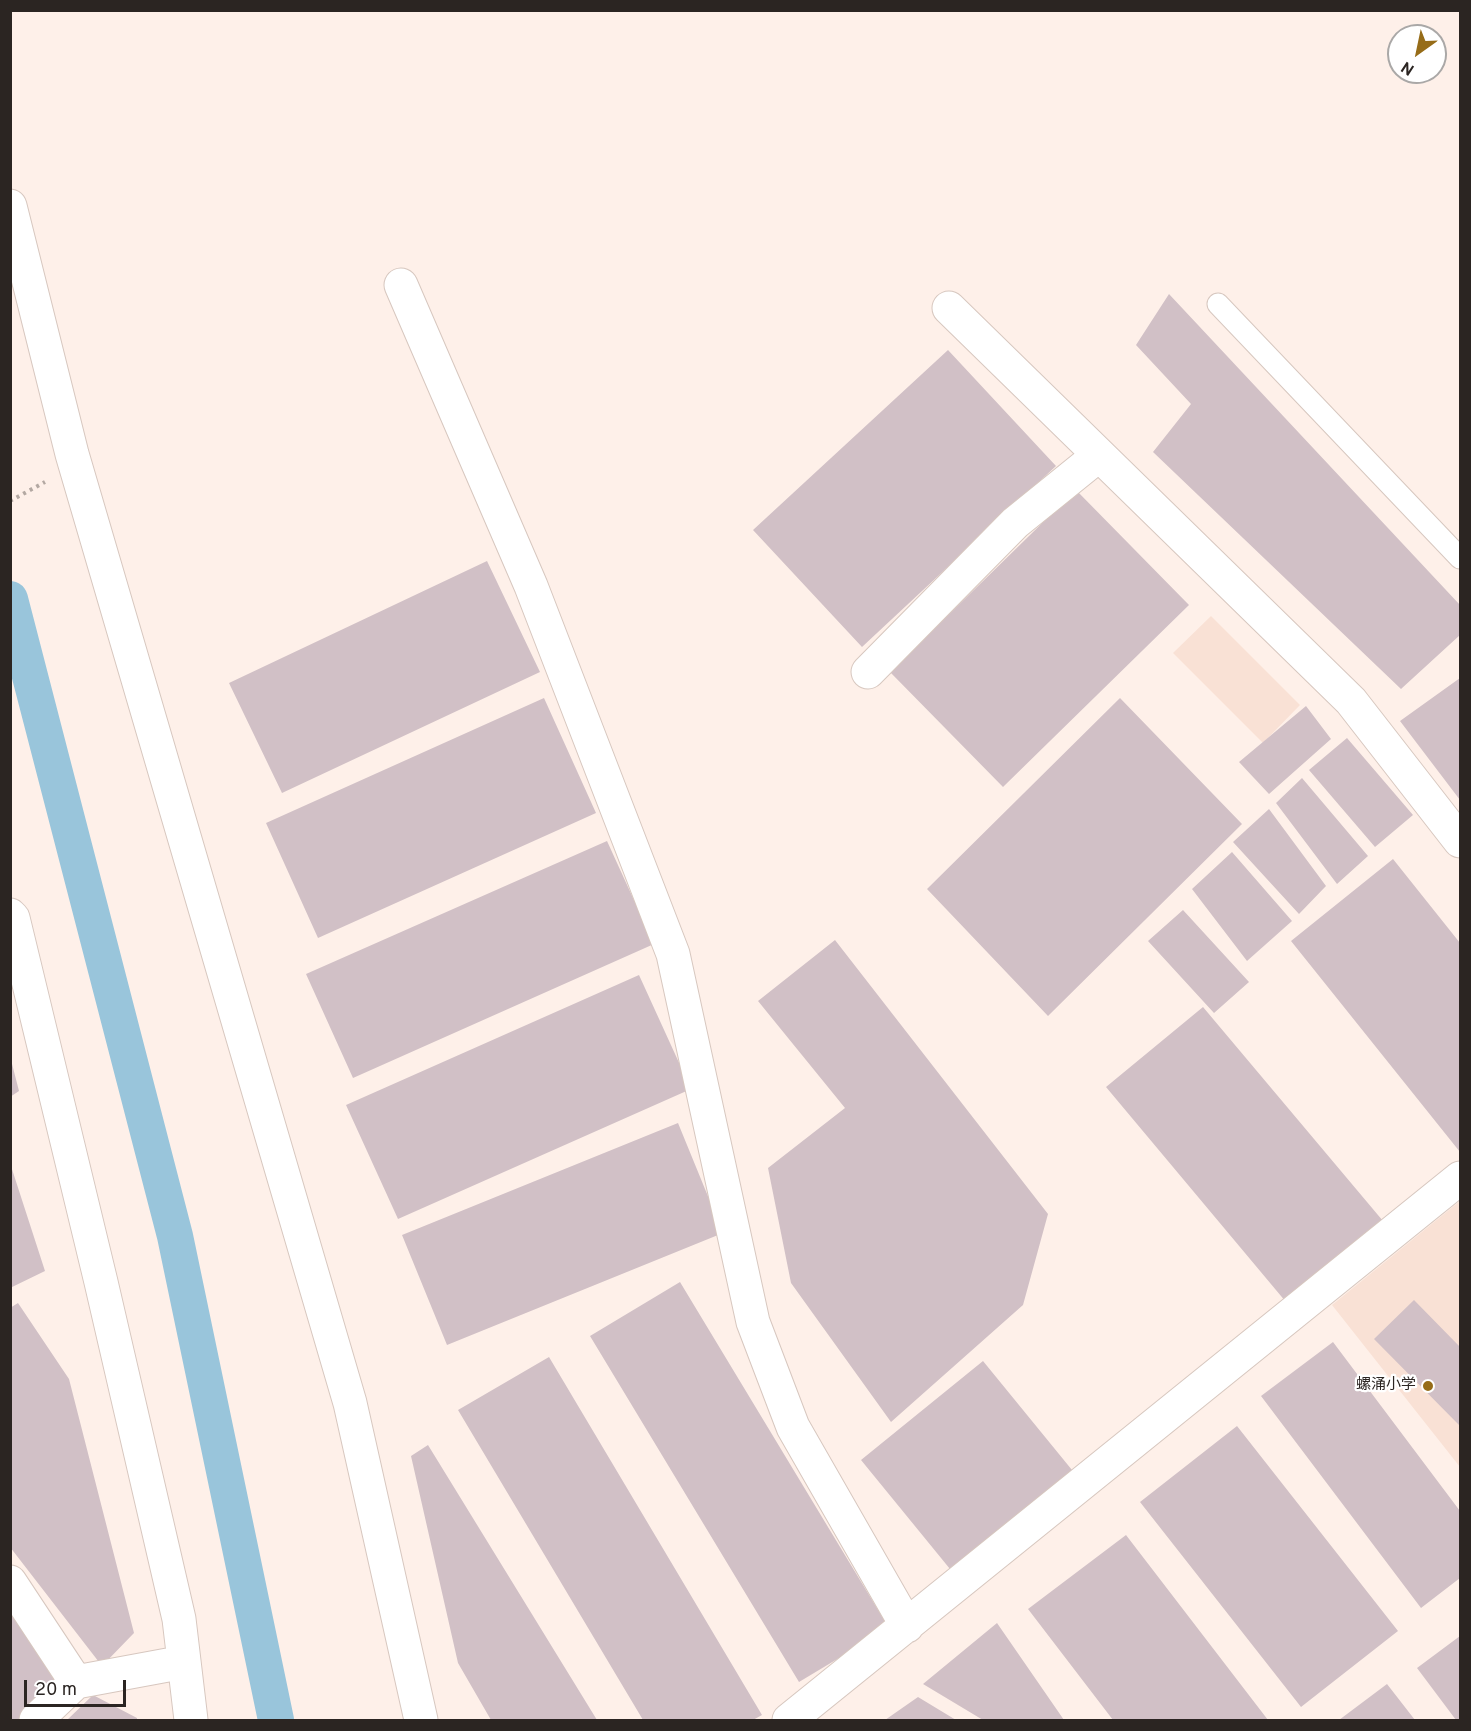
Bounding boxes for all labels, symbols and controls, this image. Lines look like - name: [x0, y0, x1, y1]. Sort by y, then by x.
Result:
- north arrow: [1387, 24, 1447, 84]
- text: N: [1398, 56, 1419, 79]
- place label: 螺涌小学: [1356, 1377, 1416, 1395]
- marker: 螺涌小学: [1421, 1379, 1435, 1393]
- scale bar: [27, 1668, 129, 1706]
- text: 20 m: [35, 1679, 77, 1702]

